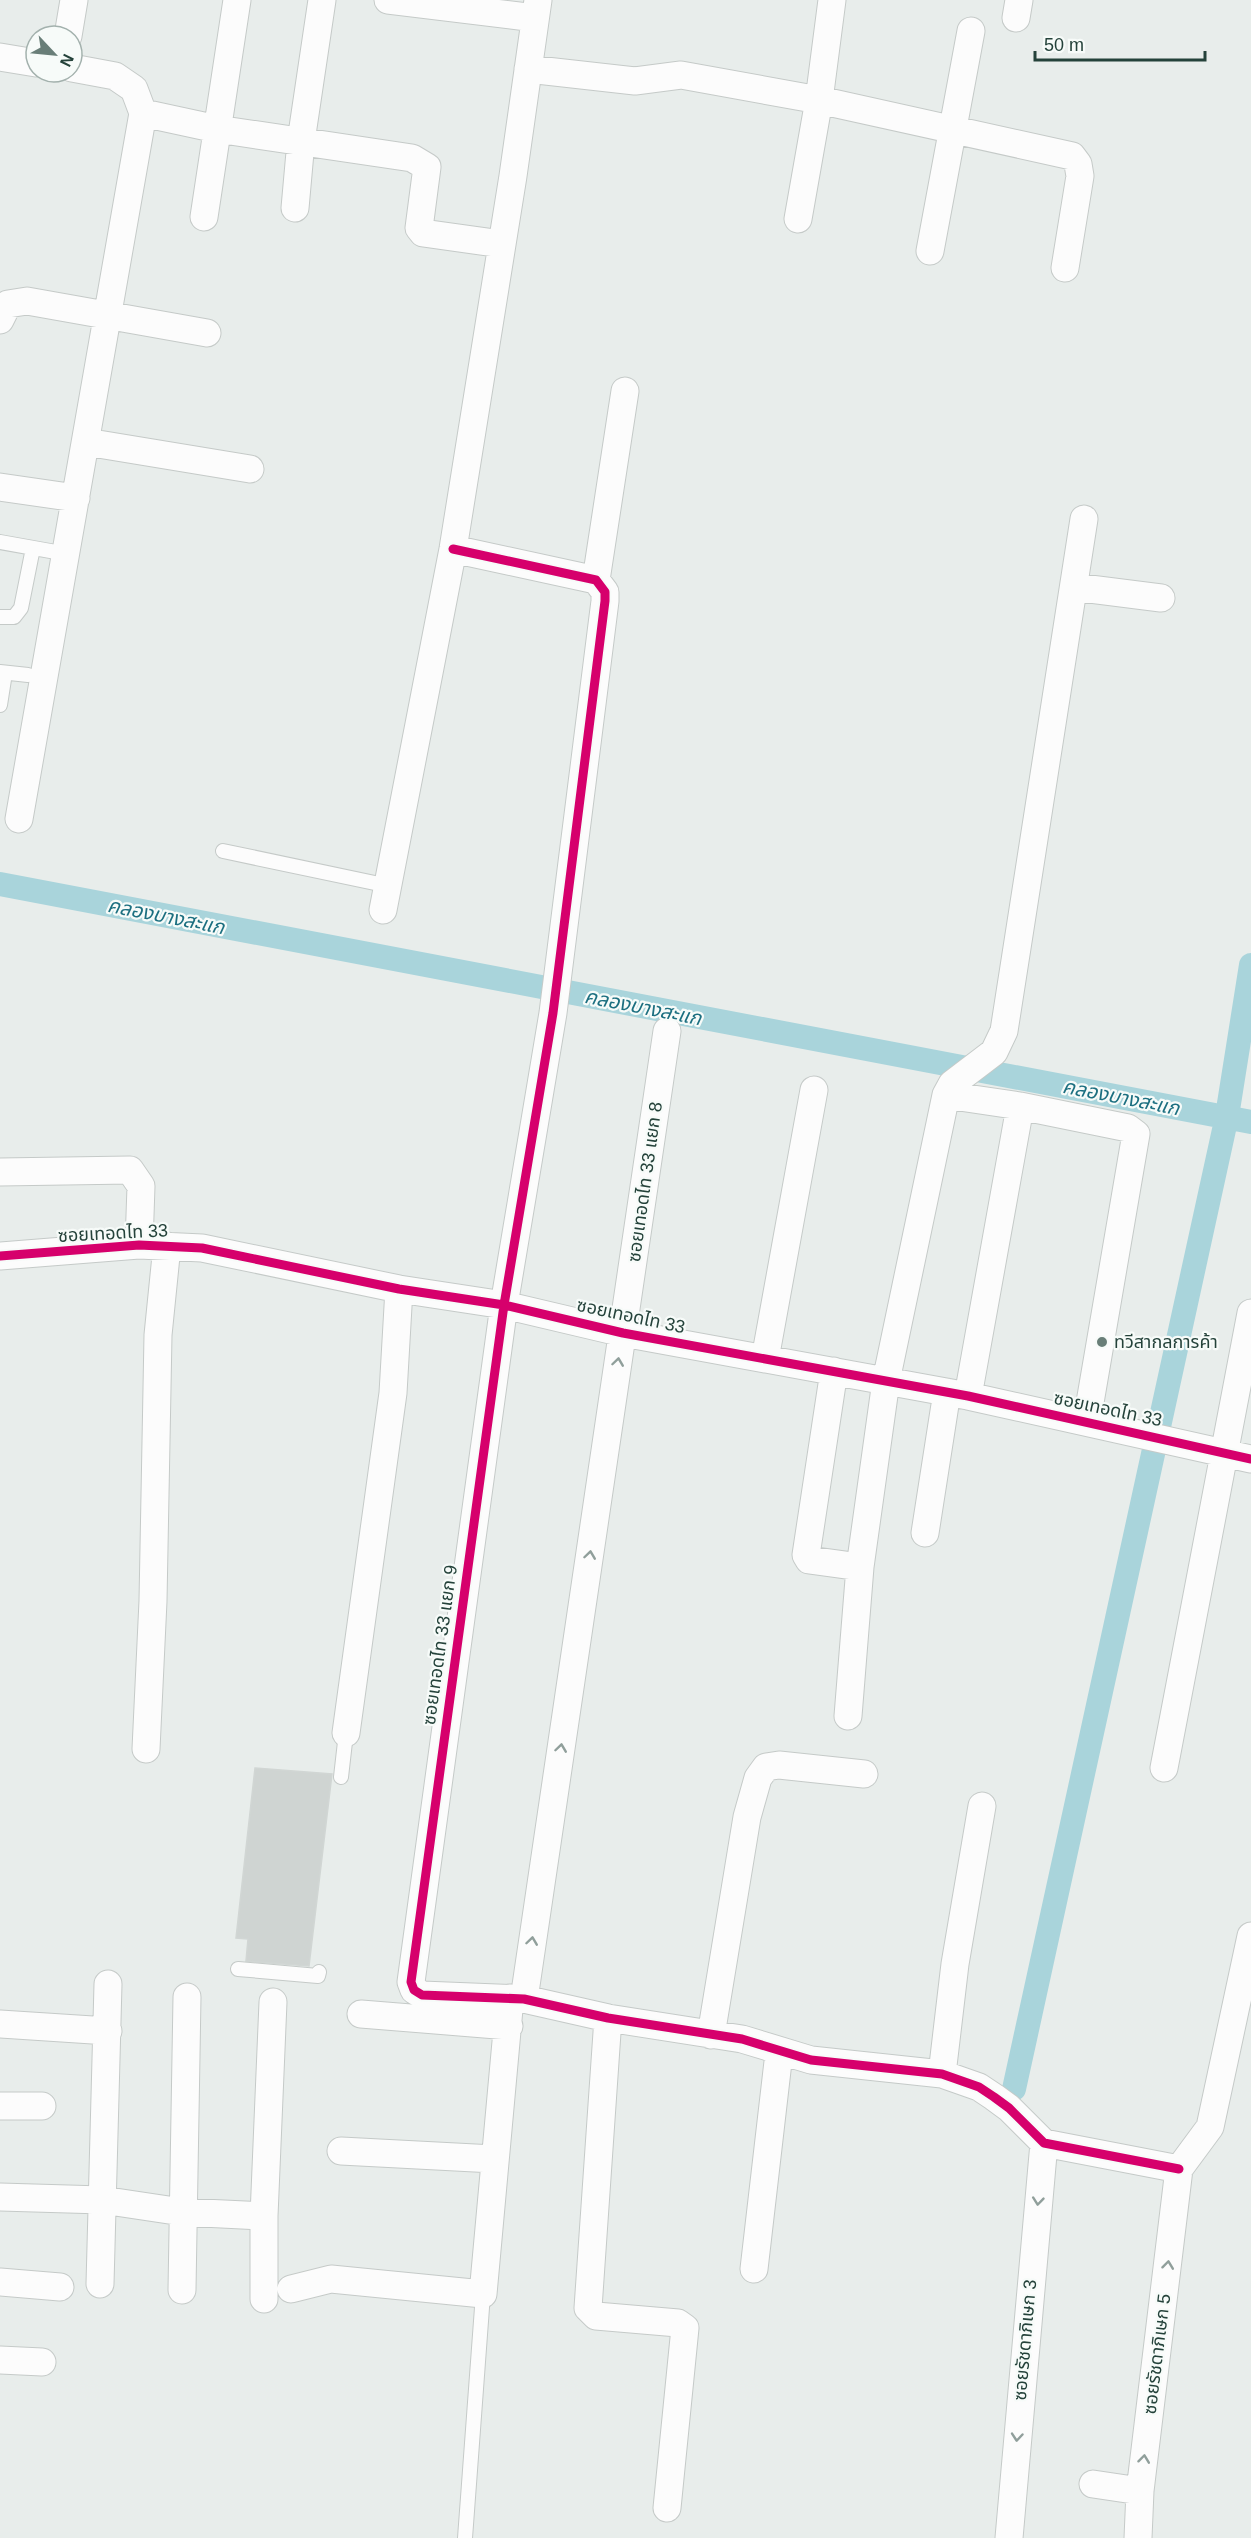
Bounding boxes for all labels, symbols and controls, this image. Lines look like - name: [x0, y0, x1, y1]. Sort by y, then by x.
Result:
- north arrow: [24, 24, 84, 84]
- scale bar: [1035, 24, 1204, 62]
- text: 50 m: [1044, 35, 1084, 55]
- text: N: [57, 51, 77, 69]
- water label: คลองบางสะแก: [106, 894, 227, 938]
- water label: คลองบางสะแก: [583, 985, 704, 1029]
- water label: คลองบางสะแก: [1061, 1075, 1182, 1119]
- street label: ซอยเทอดไท 33 แยก 8: [624, 1101, 666, 1263]
- street label: ซอยเทอดไท 33: [57, 1220, 169, 1246]
- street label: ซอยเทอดไท 33: [575, 1295, 687, 1337]
- place label: ทวีสากลการค้า: [1114, 1332, 1218, 1352]
- marker: ทวีสากลการค้า: [1095, 1335, 1109, 1349]
- one-way arrow: [612, 1358, 624, 1367]
- street label: ซอยเทอดไท 33: [1052, 1388, 1164, 1430]
- one-way arrow: [583, 1550, 595, 1560]
- street label: ซอยเทอดไท 33 แยก 9: [419, 1564, 461, 1726]
- one-way arrow: [555, 1743, 567, 1753]
- one-way arrow: [526, 1936, 538, 1945]
- one-way arrow: [1032, 2196, 1045, 2205]
- one-way arrow: [1161, 2261, 1173, 2270]
- street label: ซอยรัชดาภิเษก 3: [1010, 2279, 1040, 2401]
- street label: ซอยรัชดาภิเษก 5: [1140, 2293, 1174, 2415]
- one-way arrow: [1011, 2432, 1024, 2441]
- one-way arrow: [1137, 2454, 1150, 2463]

